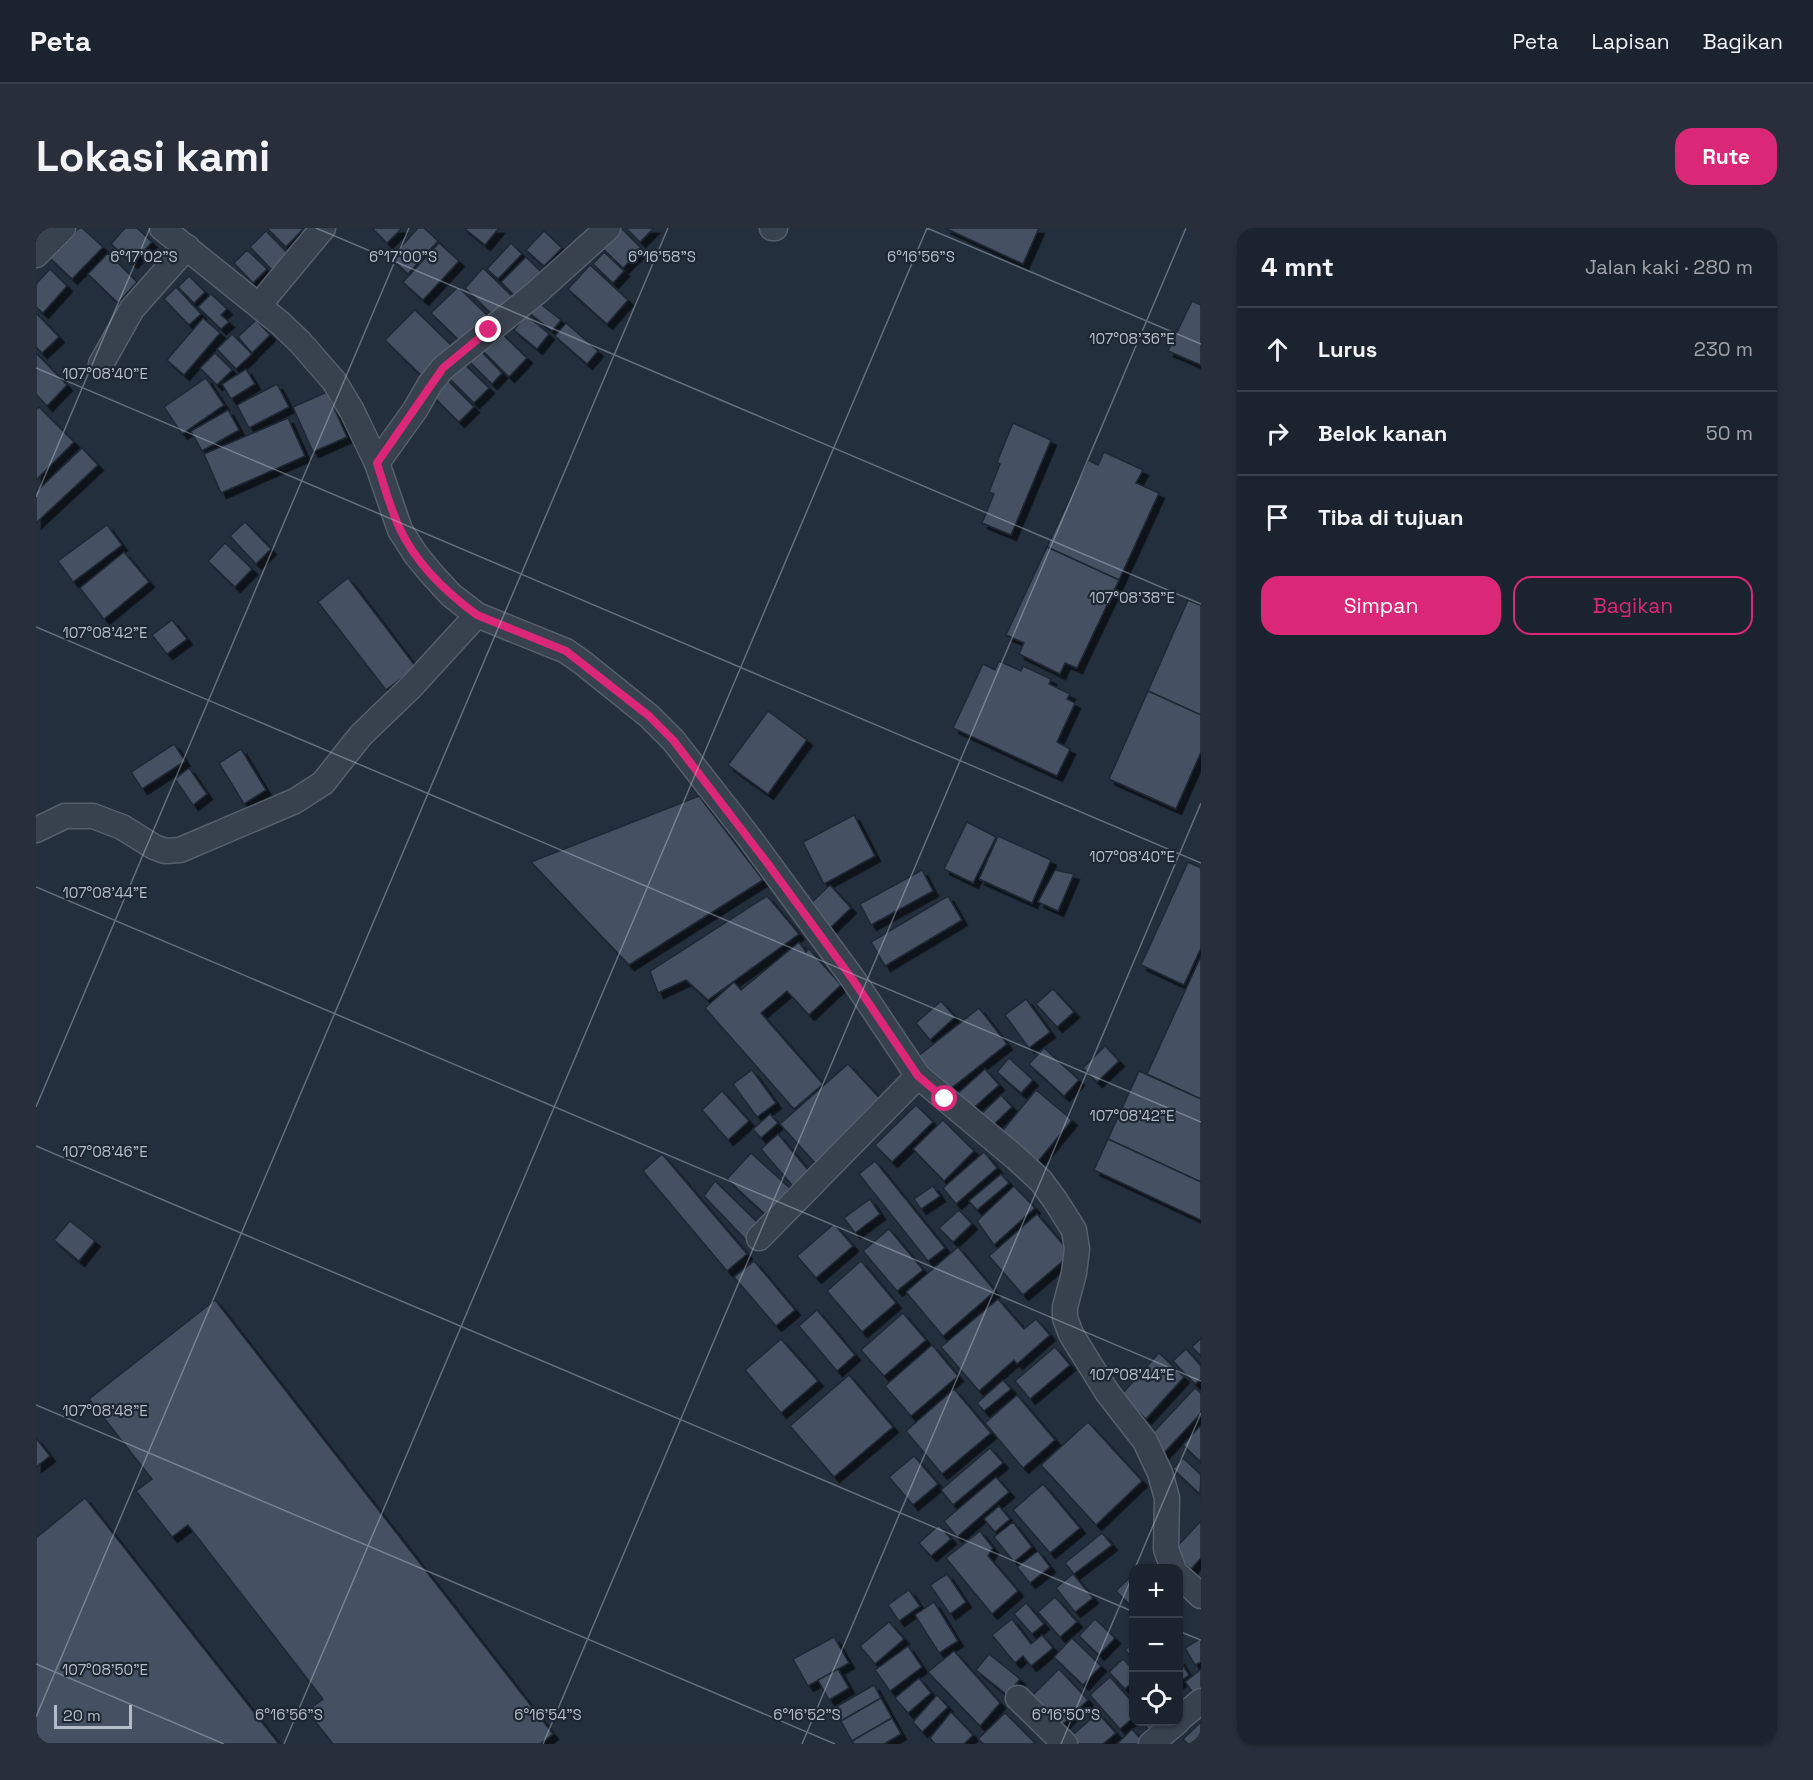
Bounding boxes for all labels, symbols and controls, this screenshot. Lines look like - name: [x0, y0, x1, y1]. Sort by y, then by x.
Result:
- text: Peta: [30, 23, 91, 59]
- text: Peta: [1513, 28, 1559, 55]
- text: Lapisan: [1592, 28, 1670, 55]
- text: Bagikan: [1703, 28, 1783, 55]
- button: Rute: [1675, 128, 1777, 185]
- text: Lokasi kami: [36, 130, 270, 183]
- text: 6°17'02"S: [110, 247, 178, 266]
- text: 6°17'00"S: [369, 247, 437, 266]
- text: 6°16'58"S: [628, 247, 696, 266]
- text: 6°16'56"S: [887, 247, 955, 266]
- text: 4 mnt: [1261, 250, 1334, 284]
- text: Jalan kaki · 280 m: [1585, 254, 1753, 280]
- route end: [475, 316, 501, 342]
- text: 107°08'36"E: [1089, 329, 1175, 348]
- icon: ahead: [1261, 333, 1294, 366]
- text: Lurus: [1318, 335, 1377, 363]
- text: 230 m: [1694, 336, 1753, 362]
- text: 107°08'40"E: [62, 364, 148, 383]
- icon: right: [1261, 417, 1294, 450]
- text: Belok kanan: [1318, 419, 1447, 447]
- text: 50 m: [1706, 420, 1753, 446]
- icon: arrive: [1261, 501, 1294, 534]
- text: Tiba di tujuan: [1318, 503, 1464, 531]
- button: Simpan: [1261, 576, 1501, 635]
- button: Bagikan: [1513, 576, 1753, 635]
- text: 107°08'38"E: [1089, 588, 1175, 607]
- text: 107°08'42"E: [62, 623, 148, 642]
- text: 107°08'40"E: [1089, 847, 1175, 866]
- text: 107°08'44"E: [63, 883, 147, 902]
- route start: [931, 1085, 957, 1111]
- text: 107°08'42"E: [1089, 1106, 1175, 1125]
- text: 107°08'46"E: [62, 1142, 148, 1161]
- text: 107°08'44"E: [1090, 1365, 1174, 1384]
- text: 107°08'48"E: [62, 1401, 148, 1420]
- map controls: [1129, 1564, 1183, 1726]
- button: +: [1129, 1564, 1183, 1618]
- button: −: [1129, 1618, 1183, 1672]
- text: 107°08'50"E: [62, 1660, 148, 1679]
- button: locate: [1129, 1672, 1183, 1726]
- scale bar: [54, 1702, 132, 1730]
- text: 20 m: [63, 1705, 101, 1726]
- text: 6°16'56"S: [255, 1705, 323, 1724]
- text: 6°16'54"S: [514, 1705, 582, 1724]
- text: 6°16'52"S: [773, 1705, 841, 1724]
- text: 6°16'50"S: [1032, 1705, 1100, 1724]

